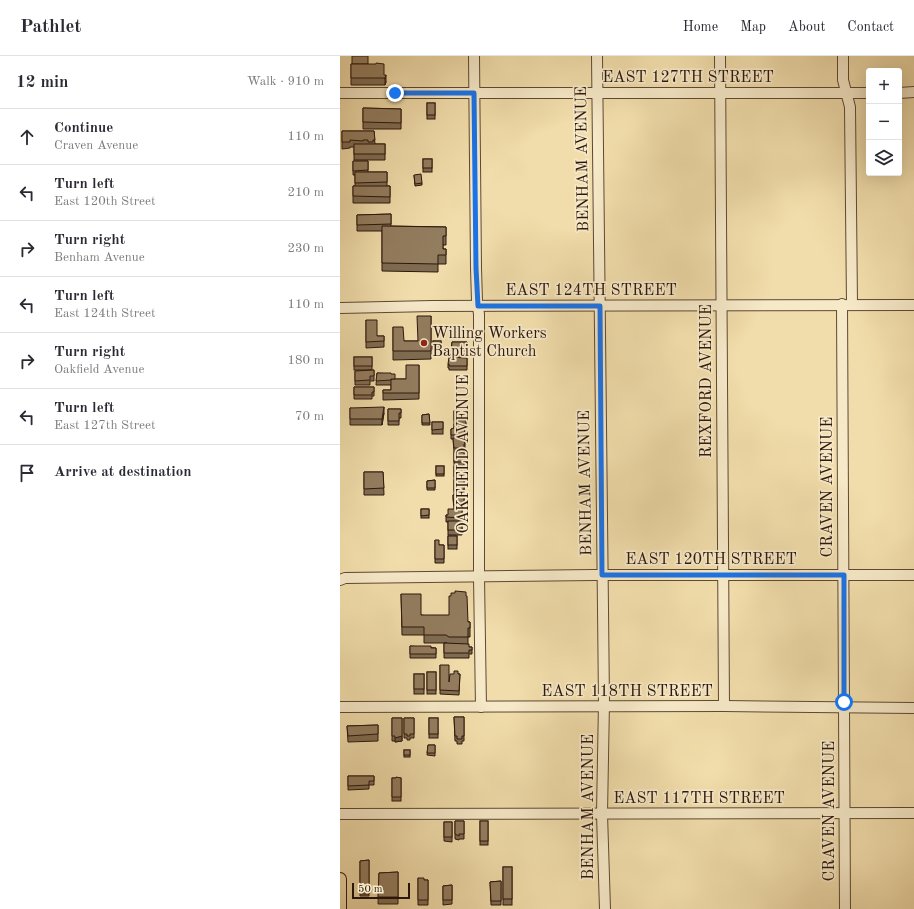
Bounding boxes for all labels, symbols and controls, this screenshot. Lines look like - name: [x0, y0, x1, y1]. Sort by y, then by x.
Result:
- text: Pathlet: [20, 18, 81, 37]
- text: Home: [683, 20, 718, 34]
- text: Map: [740, 20, 766, 34]
- text: About: [788, 20, 825, 34]
- text: Contact: [847, 20, 894, 34]
- map controls: [866, 68, 902, 176]
- button: +: [866, 68, 902, 104]
- street label: EAST 127TH STREET: [602, 70, 774, 86]
- text: 12 min: [16, 74, 69, 91]
- text: Walk · 910 m: [247, 75, 324, 88]
- route end: [386, 84, 404, 102]
- street label: BENHAM AVENUE: [574, 86, 592, 232]
- button: −: [866, 104, 902, 140]
- text: Continue: [54, 121, 113, 136]
- icon: ahead: [16, 126, 38, 148]
- text: 110 m: [287, 130, 324, 143]
- text: Craven Avenue: [54, 139, 138, 152]
- button: layers: [866, 140, 902, 176]
- text: Turn left: [54, 177, 114, 192]
- icon: left: [16, 182, 38, 204]
- text: 210 m: [287, 186, 324, 199]
- text: East 120th Street: [54, 195, 156, 208]
- text: Turn right: [54, 233, 125, 248]
- icon: right: [16, 238, 38, 260]
- text: 230 m: [287, 242, 324, 255]
- text: Benham Avenue: [54, 251, 145, 264]
- street label: EAST 124TH STREET: [505, 283, 677, 299]
- text: Turn left: [54, 289, 114, 304]
- icon: left: [16, 294, 38, 316]
- text: 110 m: [287, 298, 324, 311]
- street label: REXFORD AVENUE: [699, 304, 715, 458]
- text: East 124th Street: [54, 307, 156, 320]
- place label: Willing Workers Baptist Church: [432, 326, 547, 360]
- marker: Willing Workers Baptist Church: [419, 338, 429, 348]
- text: Turn right: [54, 345, 125, 360]
- icon: right: [16, 350, 38, 372]
- text: 180 m: [287, 354, 324, 367]
- text: Oakfield Avenue: [54, 363, 144, 376]
- street label: OAKFIELD AVENUE: [456, 374, 472, 534]
- text: Turn left: [54, 401, 114, 416]
- icon: left: [16, 406, 38, 428]
- text: 70 m: [295, 410, 324, 423]
- street label: BENHAM AVENUE: [577, 410, 595, 556]
- street label: CRAVEN AVENUE: [820, 417, 836, 557]
- text: East 127th Street: [54, 419, 156, 432]
- icon: arrive: [16, 462, 38, 484]
- text: Arrive at destination: [54, 465, 192, 480]
- street label: EAST 120TH STREET: [625, 552, 797, 568]
- street label: EAST 118TH STREET: [541, 684, 713, 700]
- route start: [835, 693, 853, 711]
- street label: BENHAM AVENUE: [581, 734, 597, 880]
- street label: CRAVEN AVENUE: [822, 741, 838, 881]
- street label: EAST 117TH STREET: [613, 791, 785, 807]
- scale bar: [352, 881, 410, 900]
- text: 50 m: [358, 884, 383, 895]

